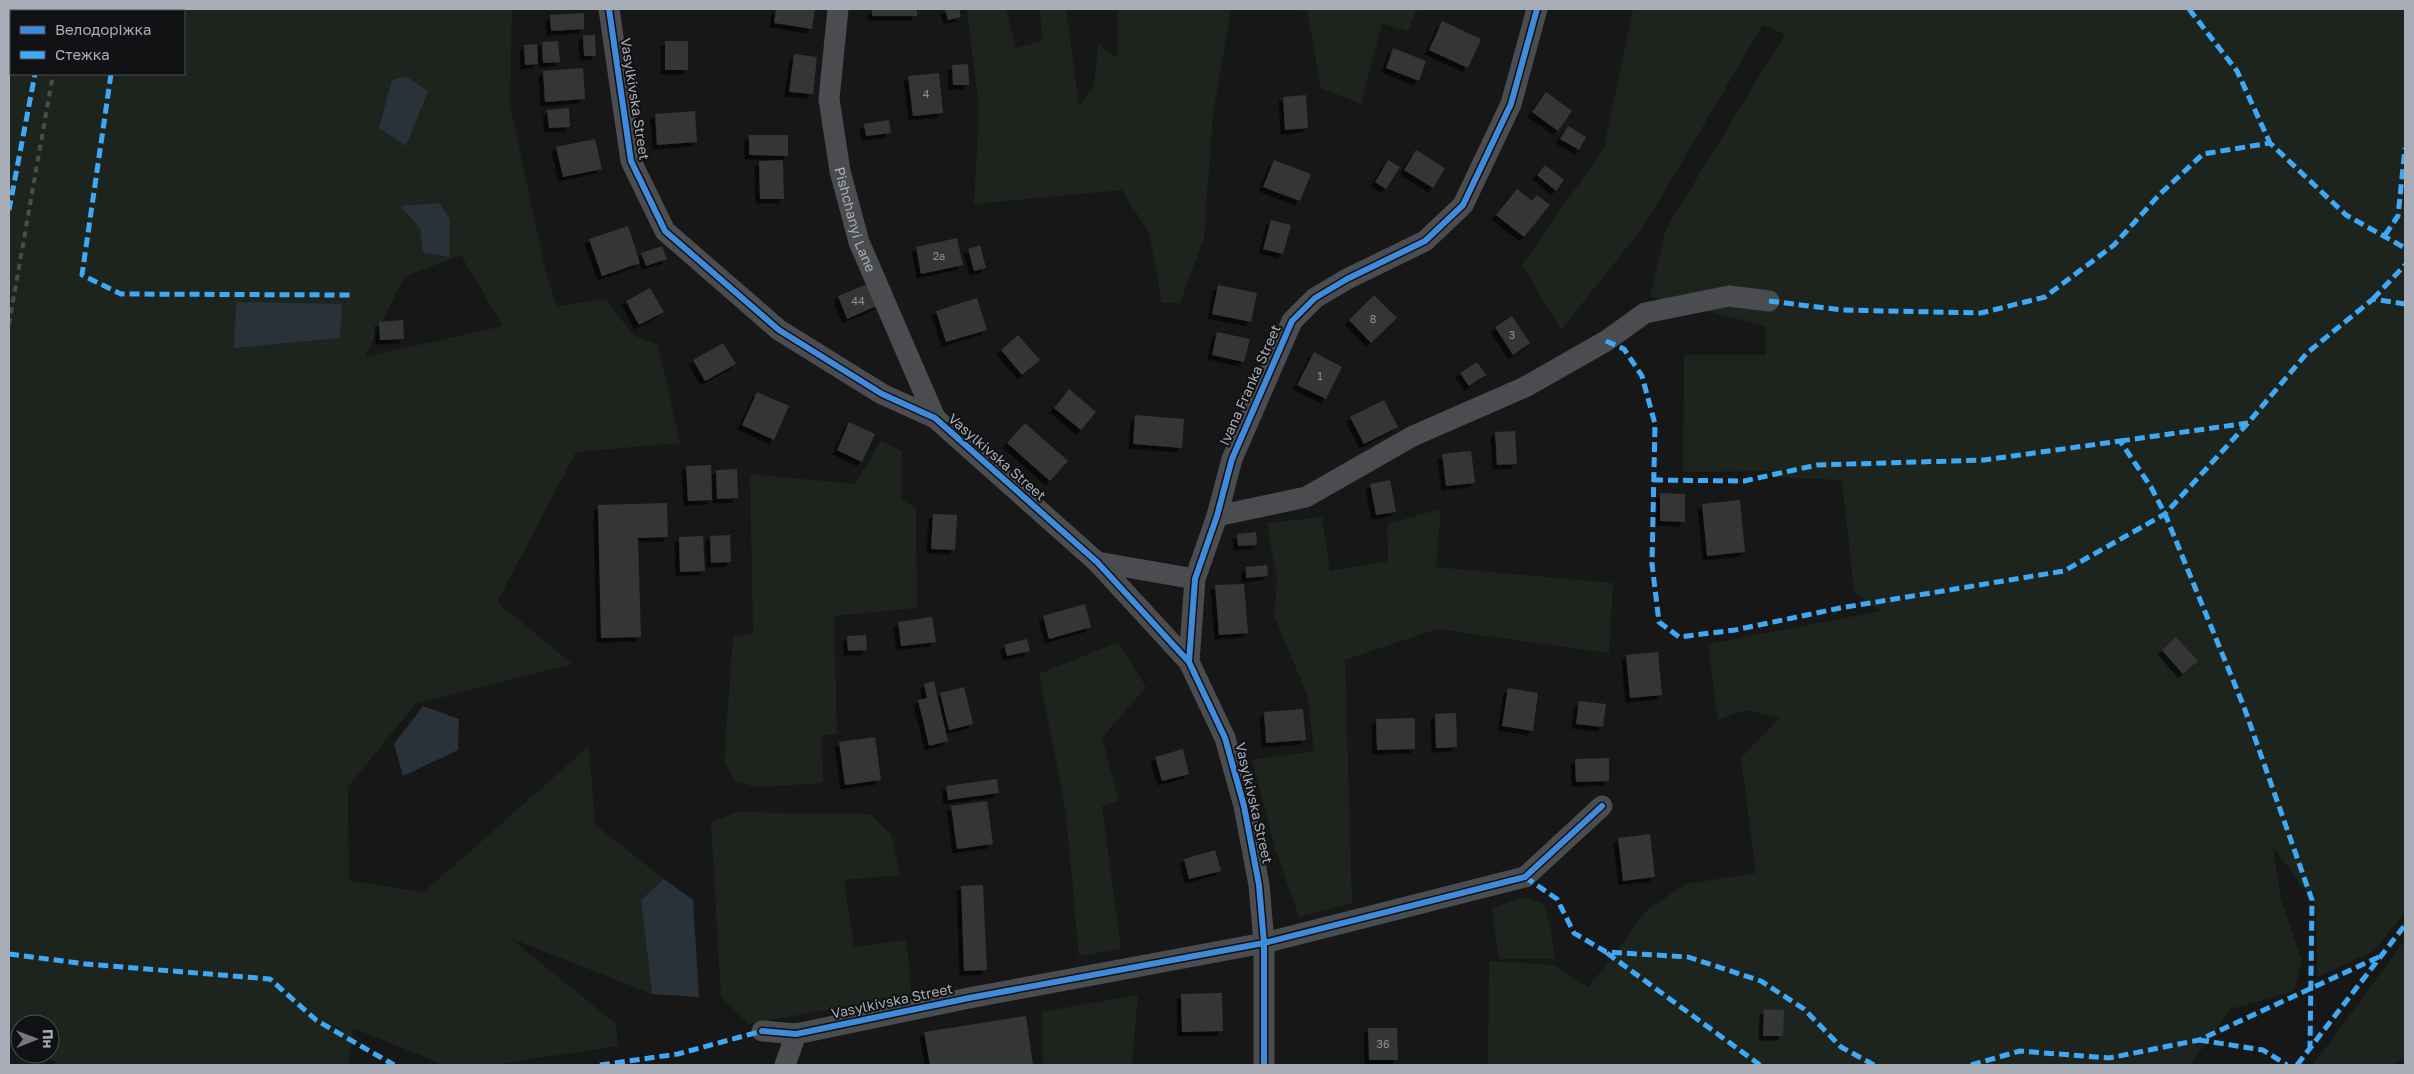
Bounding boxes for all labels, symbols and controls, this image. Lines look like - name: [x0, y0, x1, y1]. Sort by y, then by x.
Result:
- legend: [10, 10, 185, 75]
- text: Велодоріжка: [55, 20, 152, 38]
- street label: Vasylkivska Street: [617, 36, 654, 161]
- text: Стежка: [55, 45, 110, 63]
- house number: 4: [923, 87, 930, 100]
- street label: Pishchanyi Lane: [831, 165, 880, 274]
- house number: 2а: [933, 249, 945, 262]
- house number: 44: [851, 294, 865, 307]
- house number: 8: [1370, 312, 1377, 325]
- street label: Ivana Franka Street: [1215, 322, 1284, 448]
- house number: 3: [1509, 328, 1515, 341]
- house number: 1: [1317, 369, 1323, 382]
- street label: Vasylkivska Street: [945, 410, 1050, 504]
- street label: Vasylkivska Street: [1232, 741, 1277, 865]
- street label: Vasylkivska Street: [830, 979, 954, 1022]
- north arrow: [10, 1014, 60, 1064]
- text: Пн: [40, 1029, 57, 1048]
- house number: 36: [1376, 1037, 1390, 1050]

